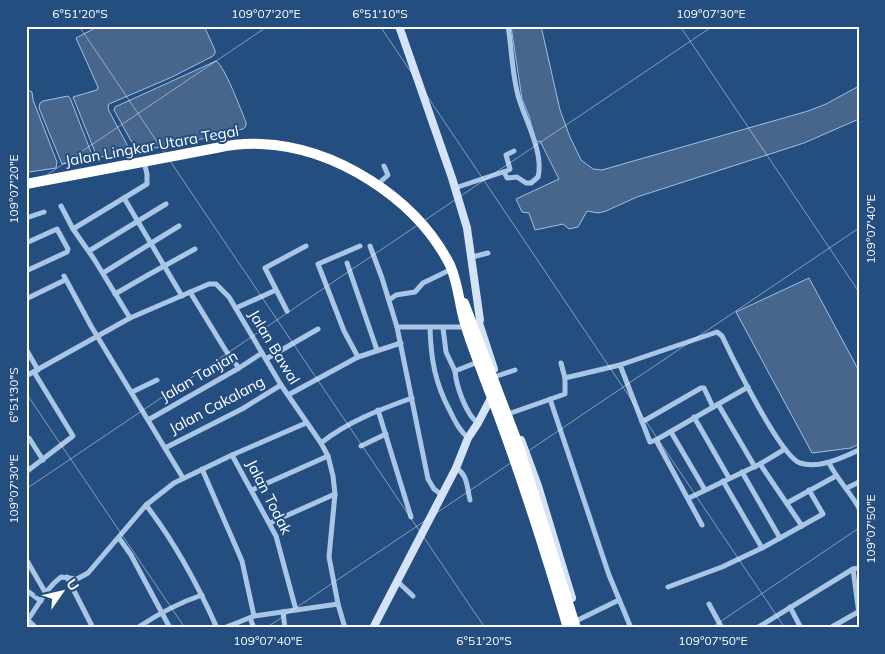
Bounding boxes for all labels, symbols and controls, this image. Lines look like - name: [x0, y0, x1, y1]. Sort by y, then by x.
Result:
- text: 6°51'20"S: [52, 6, 108, 21]
- text: 109°07'20"E: [231, 6, 301, 21]
- text: 6°51'10"S: [352, 6, 408, 21]
- text: 109°07'30"E: [676, 6, 746, 21]
- street label: Jalan Lingkar Utara Tegal: [64, 121, 240, 170]
- text: 109°07'20"E: [6, 154, 21, 224]
- text: 109°07'40"E: [863, 194, 878, 264]
- street label: Jalan Bawal: [245, 306, 304, 388]
- street label: Jalan Tanjan: [157, 346, 241, 405]
- text: 6°51'30"S: [6, 367, 21, 423]
- street label: Jalan Cakalang: [166, 371, 268, 438]
- text: 109°07'30"E: [6, 454, 21, 524]
- street label: Jalan Todak: [242, 456, 297, 538]
- text: 109°07'50"E: [863, 494, 878, 564]
- north arrow: [38, 566, 88, 616]
- text: U: [62, 575, 83, 594]
- text: 109°07'40"E: [233, 633, 303, 648]
- text: 6°51'20"S: [456, 633, 512, 648]
- text: 109°07'50"E: [678, 633, 748, 648]

